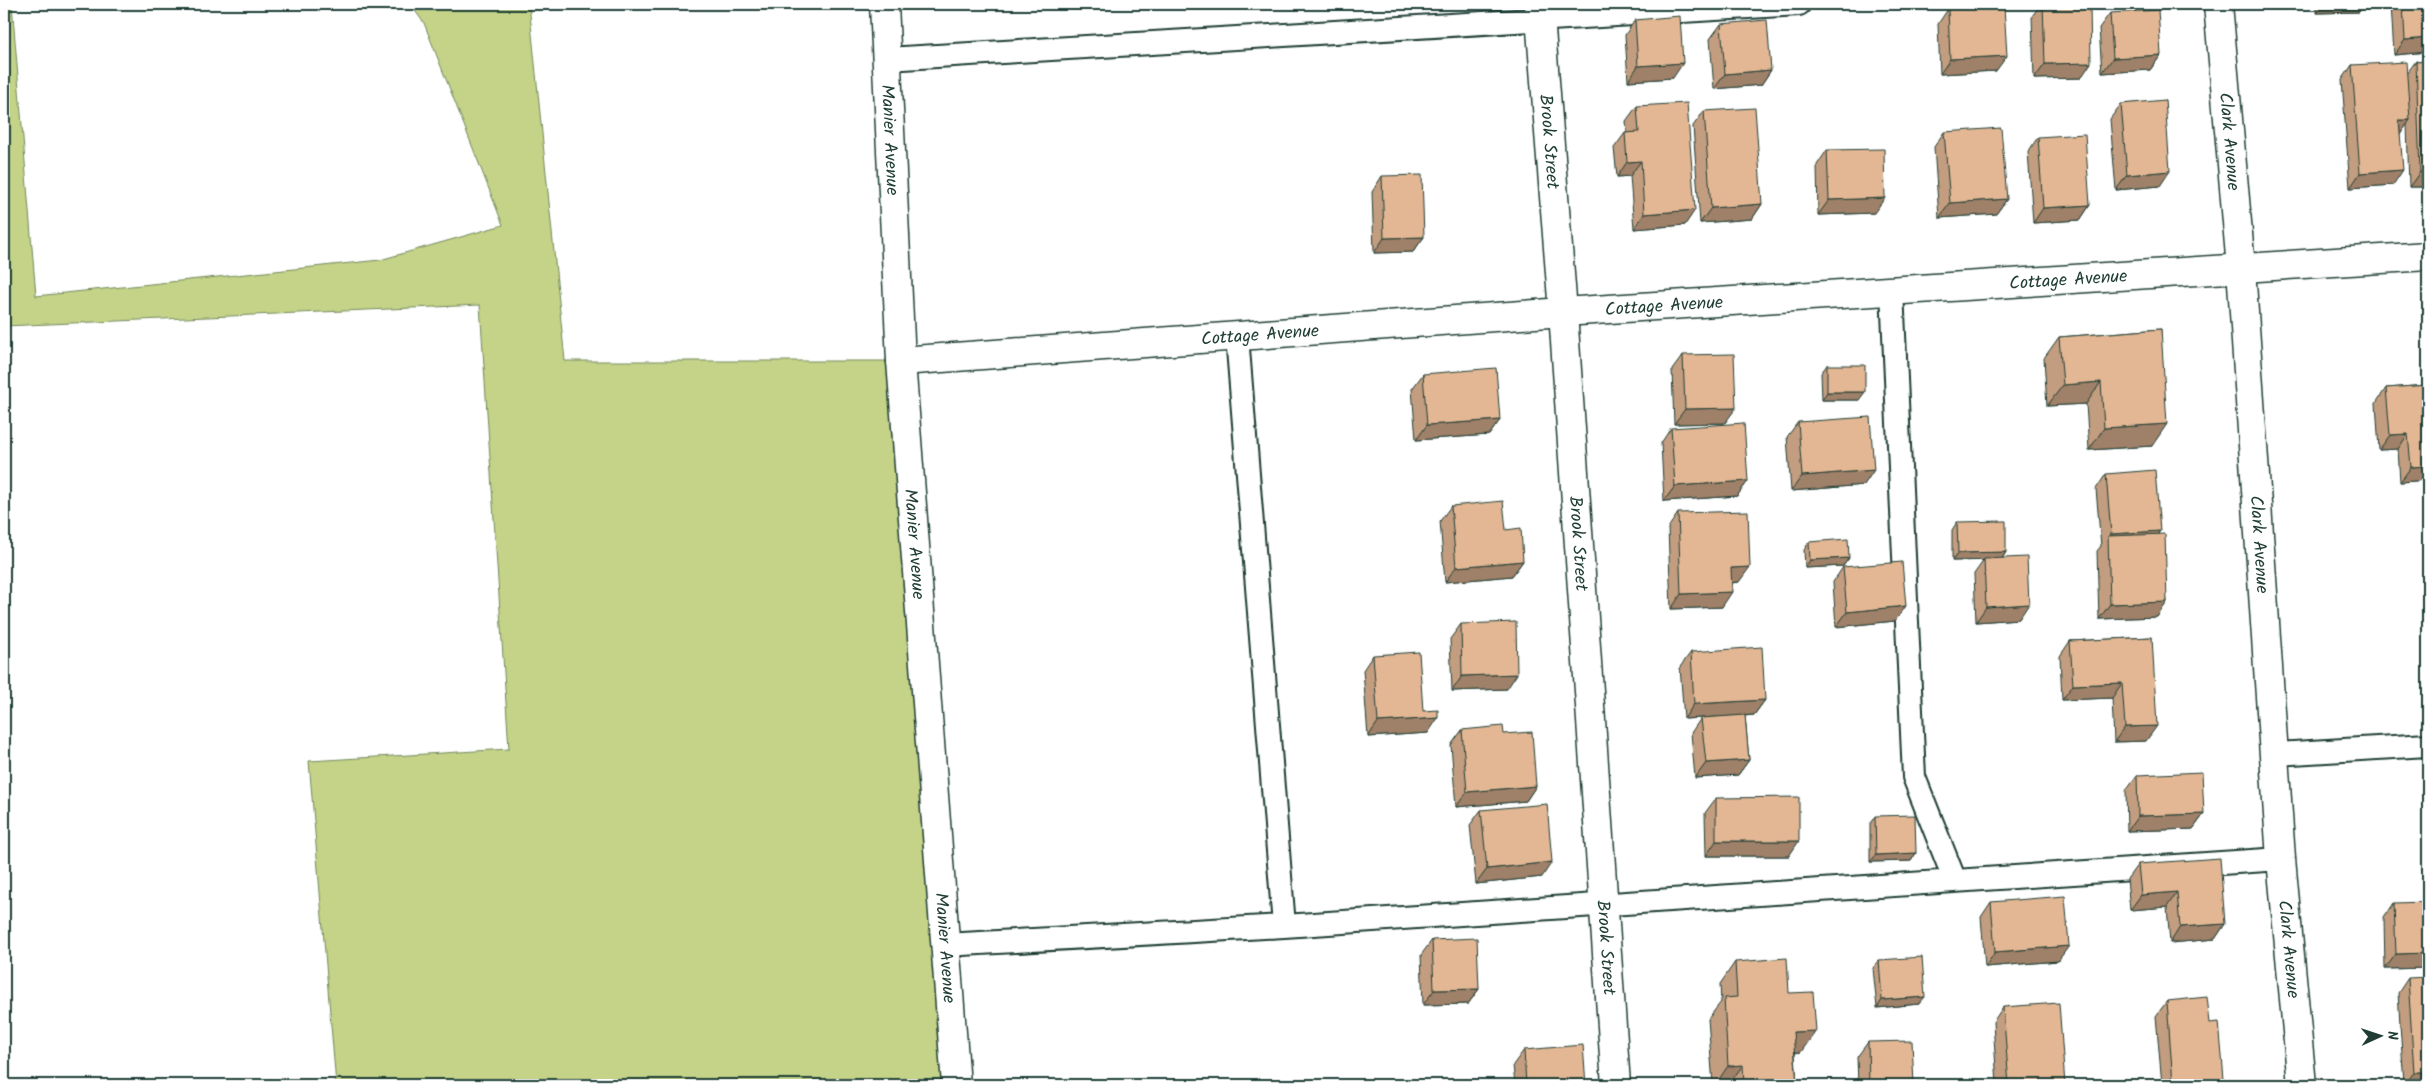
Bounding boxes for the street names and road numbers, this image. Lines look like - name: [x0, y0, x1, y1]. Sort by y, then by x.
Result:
- street label: Manier Avenue: [872, 84, 906, 196]
- street label: Clark Avenue: [2210, 91, 2247, 192]
- street label: Brook Street: [1530, 93, 1566, 191]
- street label: Cottage Avenue: [2008, 263, 2128, 299]
- street label: Cottage Avenue: [1604, 289, 1724, 325]
- street label: Cottage Avenue: [1200, 317, 1320, 355]
- street label: Manier Avenue: [895, 488, 932, 601]
- street label: Clark Avenue: [2240, 494, 2276, 595]
- street label: Brook Street: [1560, 495, 1595, 593]
- street label: Manier Avenue: [925, 892, 963, 1004]
- street label: Brook Street: [1587, 899, 1623, 997]
- street label: Clark Avenue: [2269, 899, 2307, 1000]

